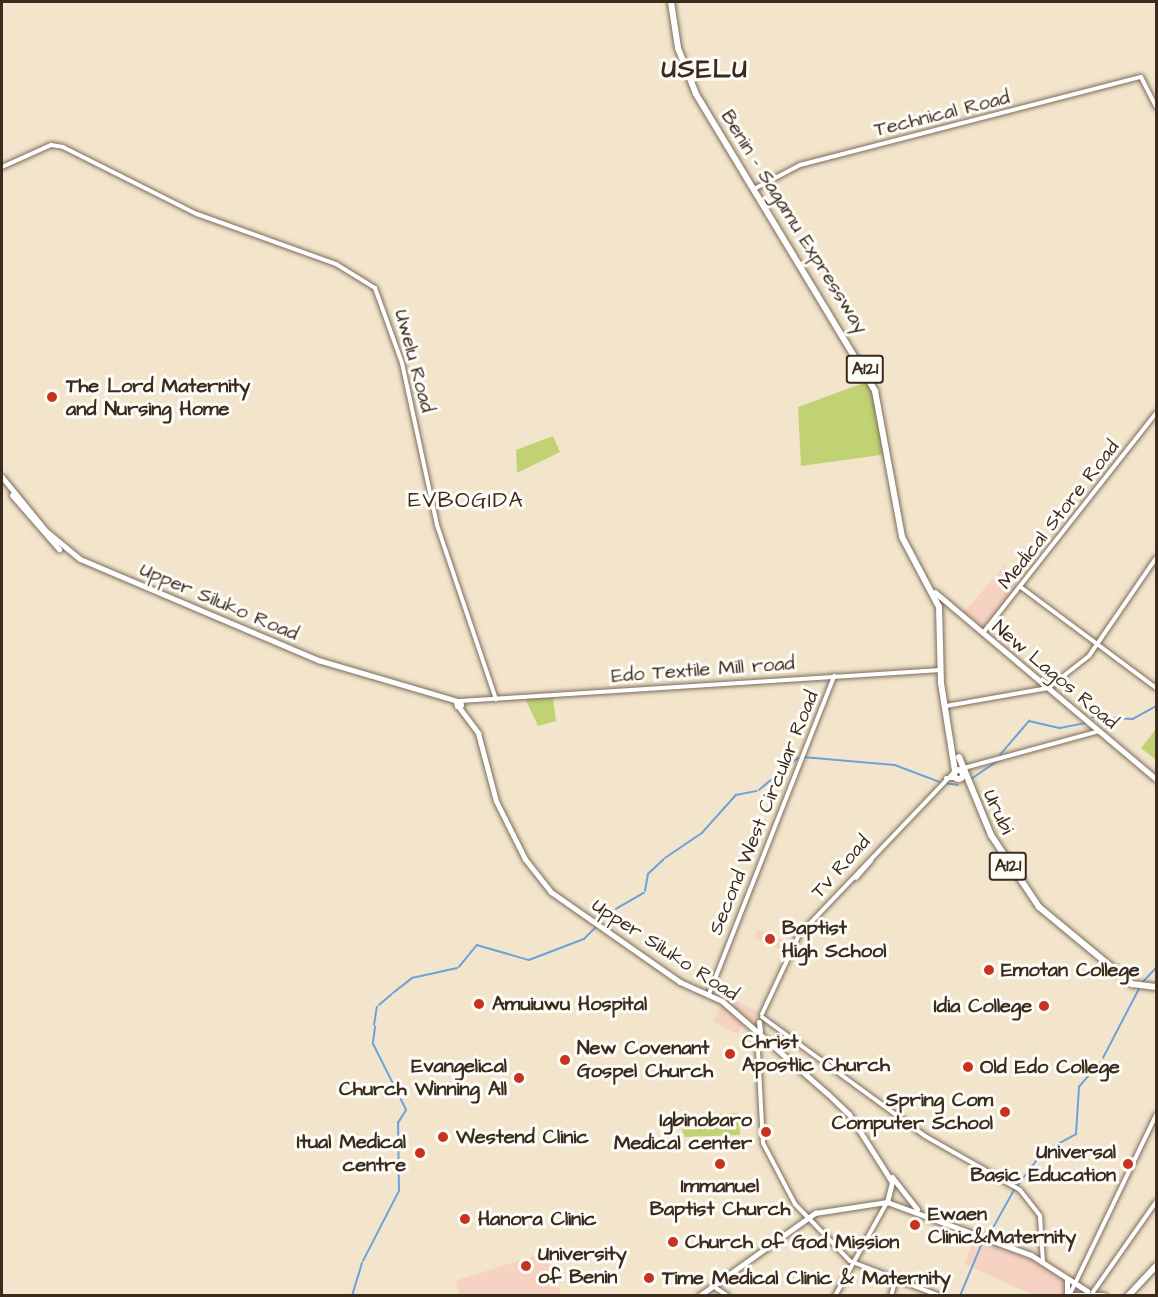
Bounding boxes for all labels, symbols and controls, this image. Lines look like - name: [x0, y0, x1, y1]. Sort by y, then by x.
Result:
- district label: USELU: [662, 54, 748, 86]
- street label: Technical Road: [872, 86, 1012, 142]
- street label: Benin - Sagamu Expressway: [715, 106, 873, 338]
- street label: Uwelu Road: [389, 307, 439, 415]
- road number: A121: [846, 354, 884, 384]
- place label: The Lord Maternity and Nursing Home: [66, 374, 250, 421]
- marker: The Lord Maternity and Nursing Home: [43, 388, 61, 406]
- street label: Medical Store Road: [993, 436, 1125, 594]
- district label: EVBOGIDA: [408, 488, 524, 514]
- street label: Upper Siluko Road: [136, 558, 302, 646]
- street label: New Lagos Road: [987, 615, 1123, 735]
- street label: Edo Textile Mill road: [611, 652, 795, 688]
- street label: Second West Circular Road: [704, 688, 824, 938]
- street label: Urubi: [977, 786, 1019, 838]
- street label: Tv Road: [806, 830, 876, 904]
- road number: A121: [988, 851, 1028, 881]
- street label: Upper Siluko Road: [587, 894, 743, 1006]
- place label: Baptist High School: [782, 916, 886, 963]
- marker: Baptist High School: [763, 932, 777, 946]
- place label: Emotan College: [1001, 958, 1140, 982]
- marker: Emotan College: [982, 963, 996, 977]
- place label: Amuiuwu Hospital: [492, 992, 647, 1016]
- place label: Idia College: [934, 994, 1032, 1018]
- marker: Amuiuwu Hospital: [470, 995, 488, 1013]
- marker: Idia College: [1037, 999, 1051, 1013]
- place label: Christ Apostlic Church: [742, 1030, 890, 1077]
- place label: New Covenant Gospel Church: [577, 1036, 713, 1083]
- marker: Christ Apostlic Church: [723, 1047, 737, 1061]
- marker: New Covenant Gospel Church: [558, 1053, 572, 1067]
- place label: Evangelical Church Winning All: [339, 1054, 507, 1101]
- place label: Old Edo College: [980, 1055, 1120, 1079]
- marker: Old Edo College: [961, 1060, 975, 1074]
- marker: Evangelical Church Winning All: [512, 1071, 526, 1085]
- place label: Spring Com Computer School: [832, 1088, 993, 1135]
- marker: Spring Com Computer School: [998, 1105, 1012, 1119]
- place label: Igbinobaro Medical center: [614, 1108, 752, 1155]
- marker: Igbinobaro Medical center: [757, 1123, 775, 1141]
- place label: Westend Clinic: [456, 1125, 589, 1149]
- marker: Westend Clinic: [434, 1128, 452, 1146]
- place label: Itual Medical centre: [297, 1130, 406, 1177]
- place label: Universal Basic Education: [970, 1140, 1116, 1187]
- marker: Itual Medical centre: [411, 1144, 429, 1162]
- marker: Immanuel Baptist Church: [713, 1157, 727, 1171]
- marker: Universal Basic Education: [1121, 1157, 1135, 1171]
- place label: Immanuel Baptist Church: [650, 1174, 790, 1221]
- place label: Ewaen Clinic&Maternity: [928, 1202, 1076, 1249]
- place label: Hanora Clinic: [478, 1207, 597, 1231]
- marker: Hanora Clinic: [456, 1210, 474, 1228]
- marker: Ewaen Clinic&Maternity: [906, 1216, 924, 1234]
- place label: Church of God Mission: [685, 1230, 899, 1254]
- marker: Church of God Mission: [666, 1235, 680, 1249]
- place label: University of Benin: [538, 1242, 627, 1289]
- marker: University of Benin: [519, 1259, 533, 1273]
- place label: Time Medical Clinic & Maternity: [662, 1266, 951, 1290]
- marker: Time Medical Clinic & Maternity: [640, 1269, 658, 1287]

